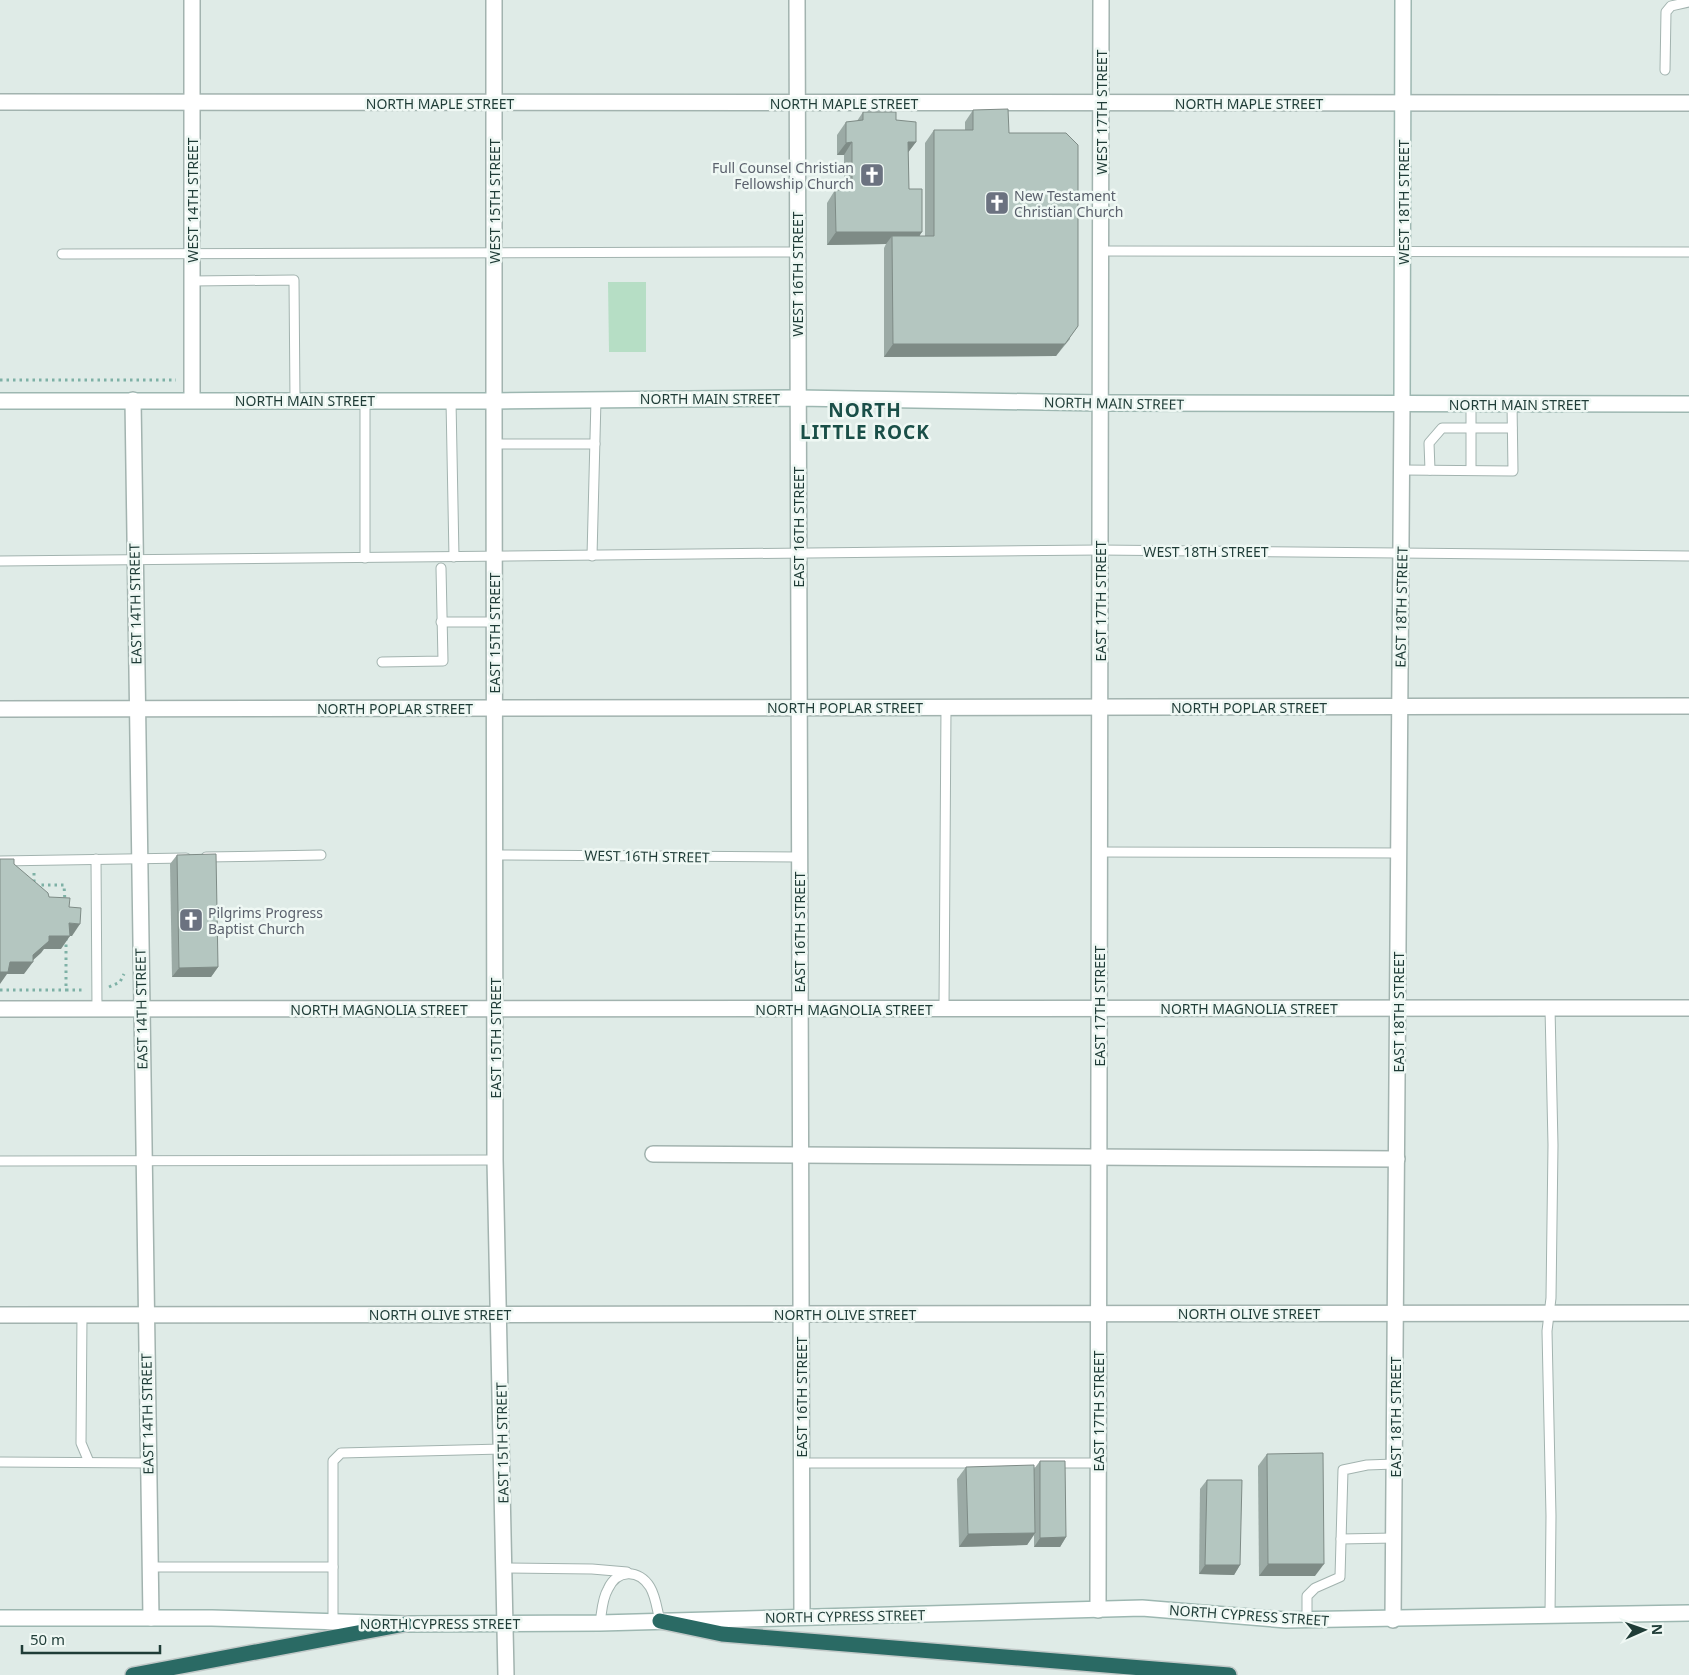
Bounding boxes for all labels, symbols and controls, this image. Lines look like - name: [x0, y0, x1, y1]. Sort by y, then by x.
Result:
- street label: WEST 17TH STREET: [1092, 49, 1111, 175]
- street label: NORTH MAPLE STREET: [366, 94, 514, 113]
- street label: NORTH MAPLE STREET: [770, 94, 918, 113]
- street label: NORTH MAPLE STREET: [1175, 94, 1323, 113]
- street label: WEST 14TH STREET: [183, 137, 202, 263]
- street label: WEST 15TH STREET: [485, 138, 504, 264]
- street label: WEST 18TH STREET: [1394, 139, 1413, 265]
- place label: Full Counsel Christian Fellowship Church: [712, 158, 854, 193]
- church icon: Full Counsel Christian Fellowship Church: [859, 162, 885, 188]
- place label: New Testament Christian Church: [1014, 186, 1123, 221]
- church icon: New Testament Christian Church: [984, 190, 1010, 216]
- street label: WEST 16TH STREET: [788, 211, 807, 337]
- street label: NORTH MAIN STREET: [640, 389, 780, 408]
- street label: NORTH MAIN STREET: [235, 391, 375, 410]
- street label: NORTH MAIN STREET: [1044, 392, 1185, 414]
- street label: NORTH MAIN STREET: [1449, 395, 1589, 414]
- district label: NORTH LITTLE ROCK: [800, 397, 930, 445]
- street label: EAST 16TH STREET: [789, 466, 808, 588]
- street label: EAST 17TH STREET: [1091, 540, 1110, 662]
- street label: WEST 18TH STREET: [1143, 542, 1269, 561]
- street label: EAST 14TH STREET: [124, 543, 146, 665]
- street label: EAST 18TH STREET: [1390, 546, 1412, 668]
- street label: EAST 15TH STREET: [485, 572, 504, 694]
- street label: NORTH POPLAR STREET: [767, 698, 923, 717]
- street label: NORTH POPLAR STREET: [1171, 698, 1327, 717]
- street label: NORTH POPLAR STREET: [317, 699, 473, 718]
- street label: WEST 16TH STREET: [584, 845, 710, 867]
- street label: EAST 16TH STREET: [790, 871, 809, 993]
- place label: Pilgrims Progress Baptist Church: [208, 903, 323, 938]
- church icon: Pilgrims Progress Baptist Church: [178, 907, 204, 933]
- street label: EAST 17TH STREET: [1090, 945, 1109, 1067]
- street label: EAST 14TH STREET: [130, 948, 152, 1070]
- street label: EAST 18TH STREET: [1389, 951, 1408, 1073]
- street label: EAST 15TH STREET: [486, 977, 505, 1099]
- street label: NORTH MAGNOLIA STREET: [1160, 999, 1338, 1018]
- street label: NORTH MAGNOLIA STREET: [290, 1000, 468, 1019]
- street label: NORTH MAGNOLIA STREET: [755, 1000, 933, 1019]
- street label: NORTH OLIVE STREET: [1178, 1304, 1320, 1323]
- street label: NORTH OLIVE STREET: [369, 1305, 511, 1324]
- street label: NORTH OLIVE STREET: [774, 1305, 916, 1324]
- street label: EAST 16TH STREET: [792, 1336, 811, 1458]
- street label: EAST 17TH STREET: [1089, 1350, 1108, 1472]
- street label: EAST 14TH STREET: [136, 1353, 158, 1475]
- street label: EAST 18TH STREET: [1386, 1356, 1405, 1478]
- street label: EAST 15TH STREET: [491, 1382, 513, 1504]
- street label: NORTH CYPRESS STREET: [1168, 1600, 1330, 1630]
- street label: NORTH CYPRESS STREET: [765, 1605, 926, 1627]
- north arrow: [1619, 1605, 1669, 1655]
- street label: NORTH CYPRESS STREET: [360, 1614, 520, 1633]
- scale bar: [22, 1622, 160, 1654]
- text: N: [1648, 1624, 1667, 1636]
- text: 50 m: [30, 1629, 65, 1649]

